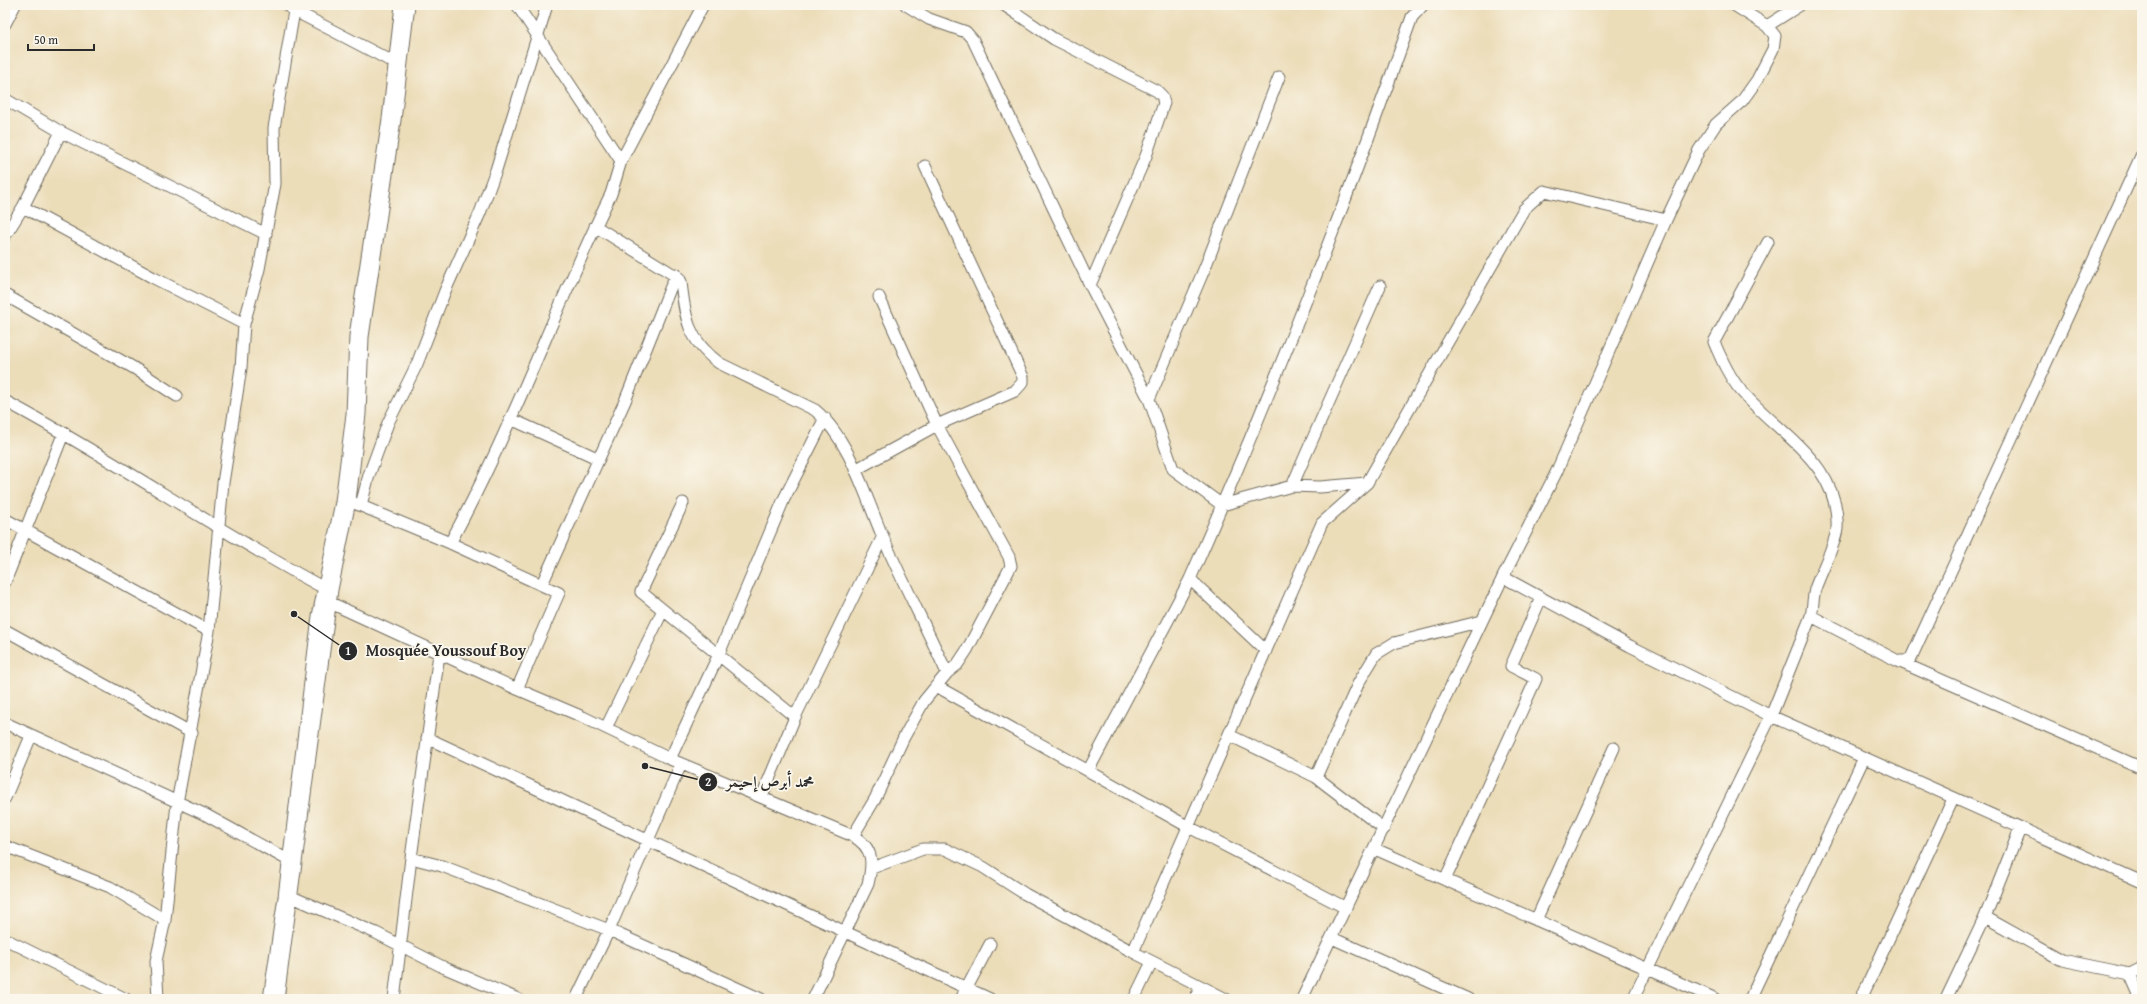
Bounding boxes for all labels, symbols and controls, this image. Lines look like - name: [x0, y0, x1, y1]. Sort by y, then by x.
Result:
- scale bar: [28, 26, 94, 52]
- text: 50 m: [34, 31, 58, 48]
- callout: Mosquée Youssouf Boy: [338, 637, 534, 665]
- text: Mosquée Youssouf Boy: [366, 638, 527, 662]
- text: 1: [345, 642, 351, 659]
- callout: محمد أبرص إحيمر: [698, 768, 822, 796]
- text: محمد أبرص إحيمر: [724, 769, 814, 793]
- text: 2: [705, 773, 711, 790]

